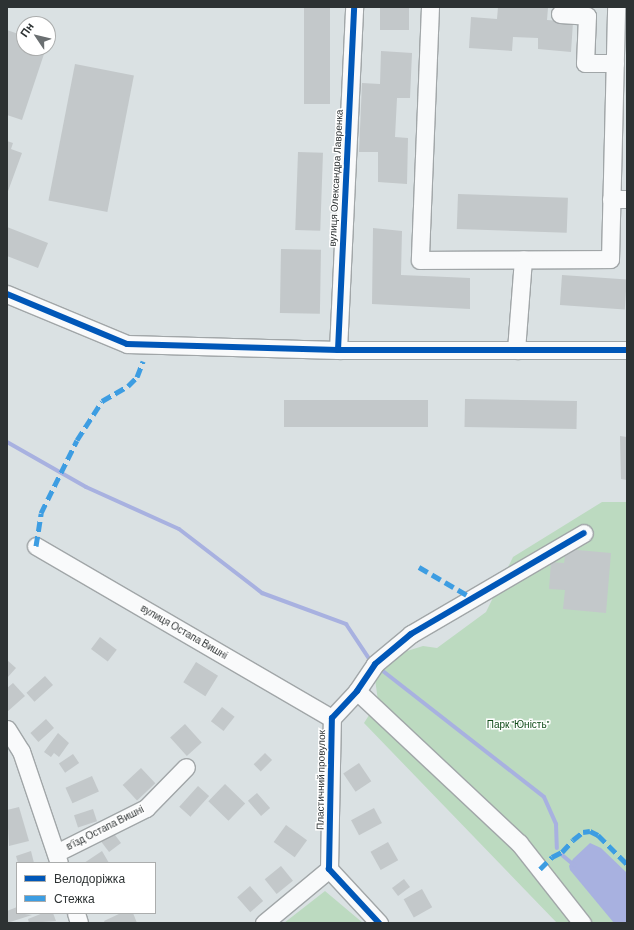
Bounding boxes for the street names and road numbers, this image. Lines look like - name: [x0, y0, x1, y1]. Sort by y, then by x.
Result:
- street label: вулиця Олександра Лавренка: [326, 109, 346, 247]
- street label: вулиця Остапа Вишні: [138, 602, 230, 662]
- street label: Пластичний провулок: [314, 730, 328, 830]
- street label: в’їзд Остапа Вишні: [64, 803, 146, 853]

